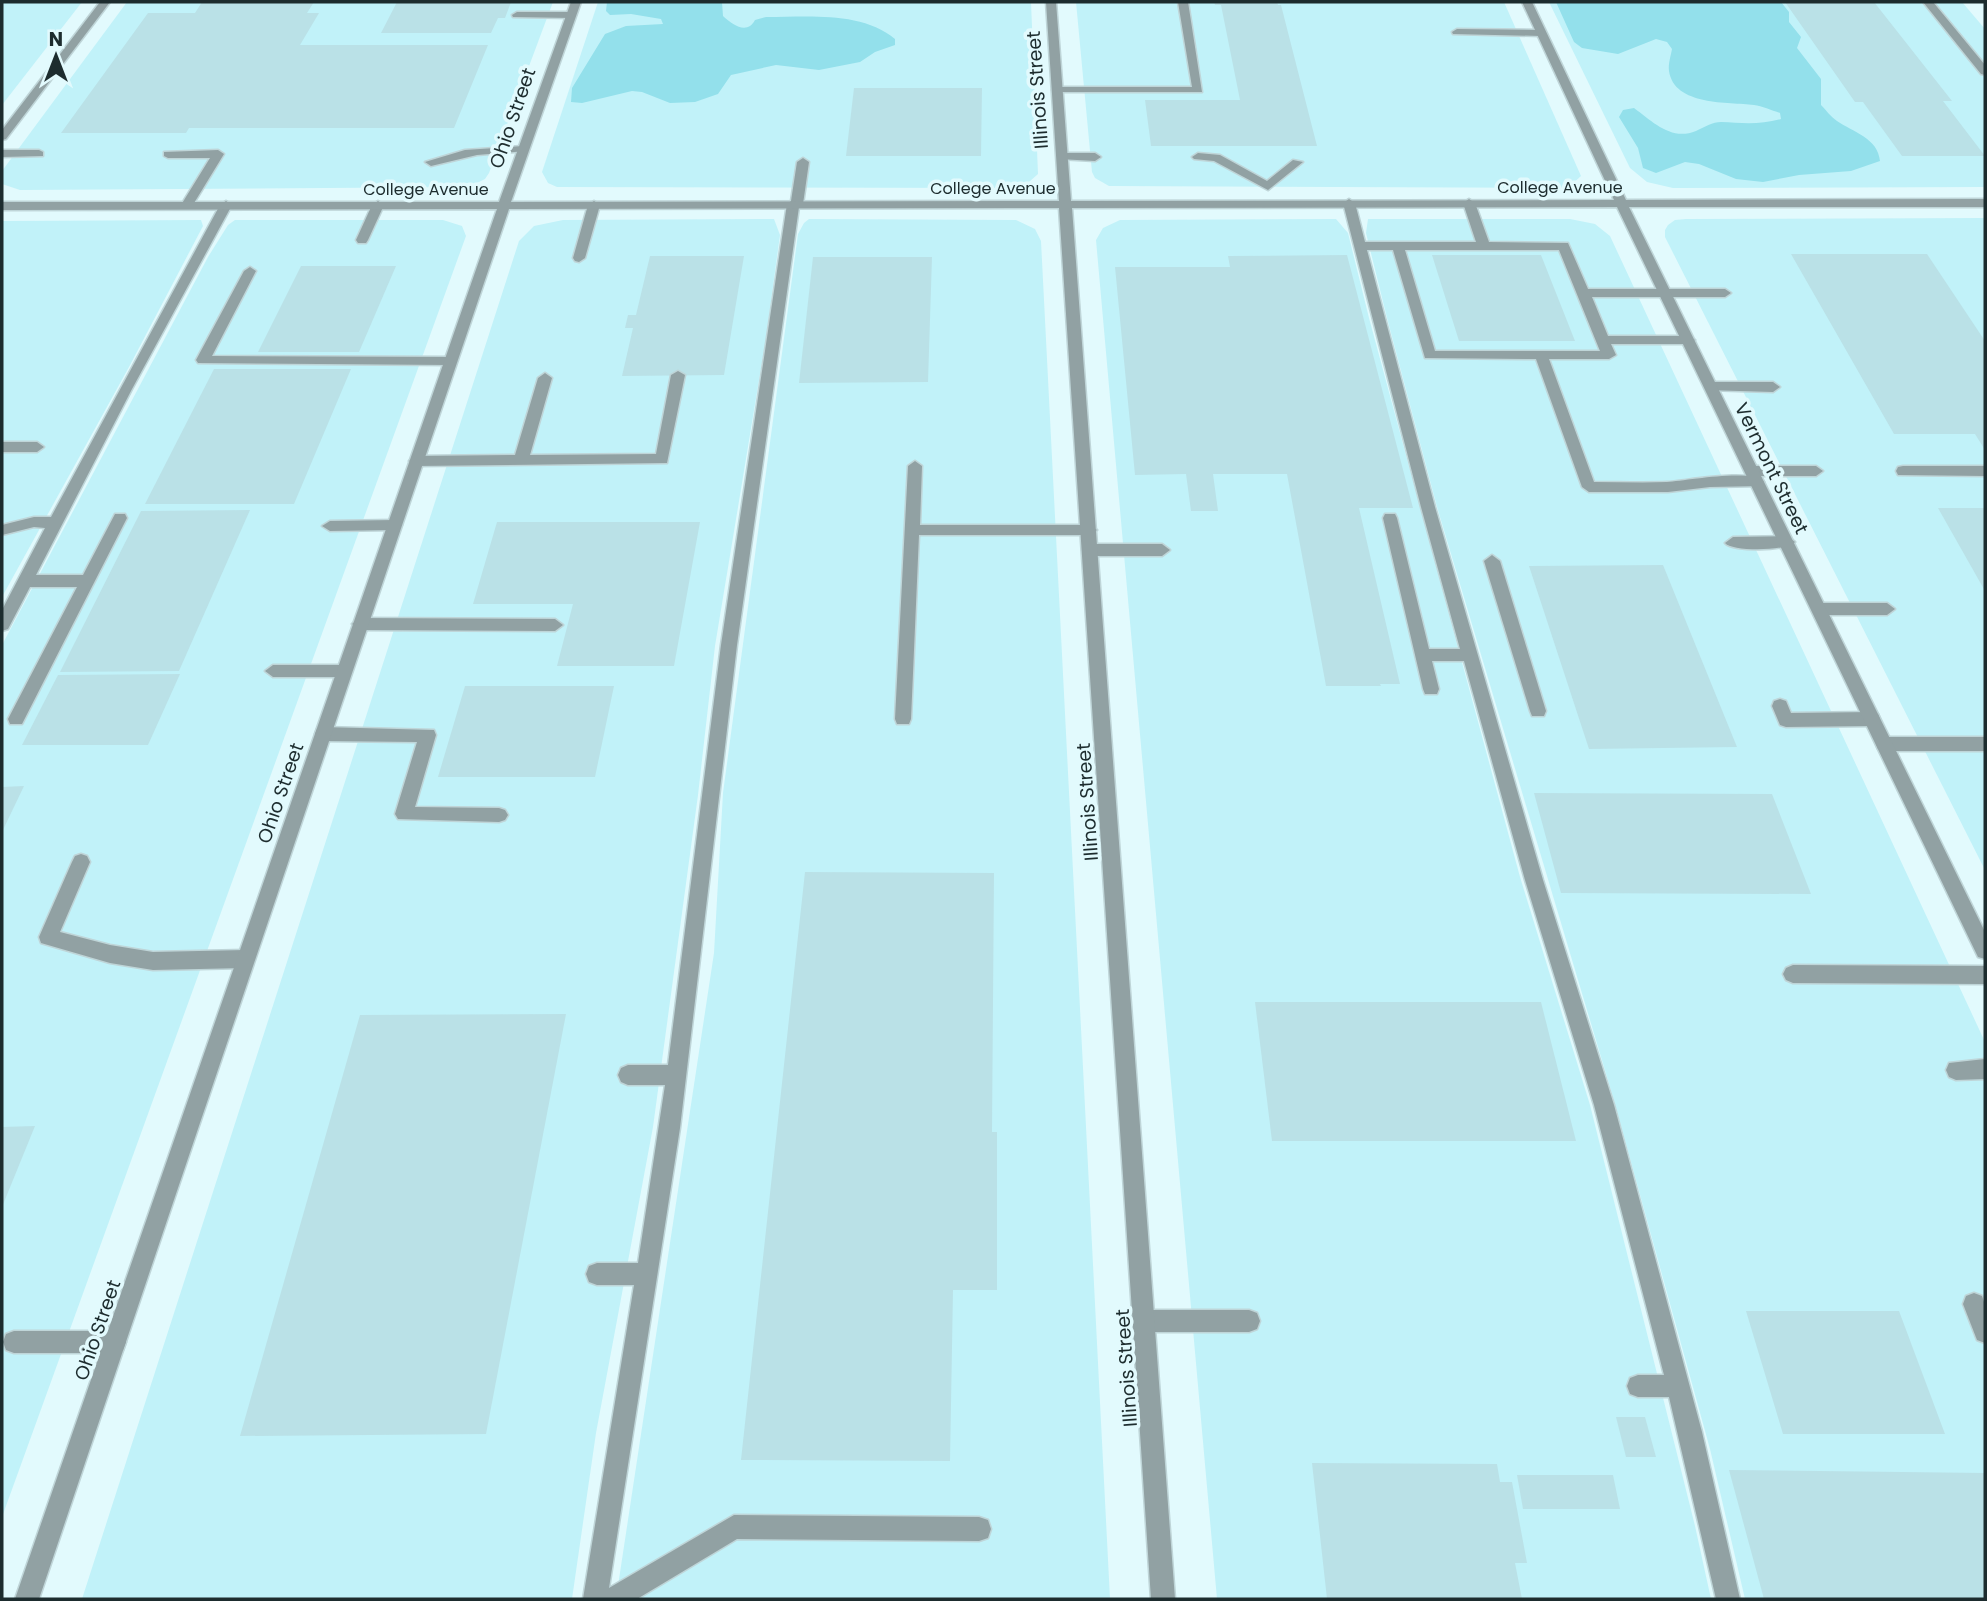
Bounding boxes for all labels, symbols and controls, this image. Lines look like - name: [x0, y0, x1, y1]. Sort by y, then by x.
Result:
- north arrow: [21, 21, 91, 91]
- text: N: [49, 26, 63, 53]
- street label: Illinois Street: [1020, 30, 1055, 150]
- street label: Ohio Street: [483, 64, 542, 172]
- street label: College Avenue: [1497, 176, 1623, 199]
- street label: College Avenue: [930, 177, 1056, 200]
- street label: College Avenue: [363, 178, 489, 201]
- street label: Vermont Street: [1728, 398, 1815, 539]
- street label: Ohio Street: [251, 739, 310, 847]
- street label: Illinois Street: [1070, 742, 1105, 862]
- street label: Ohio Street: [68, 1276, 127, 1384]
- street label: Illinois Street: [1109, 1308, 1144, 1428]

